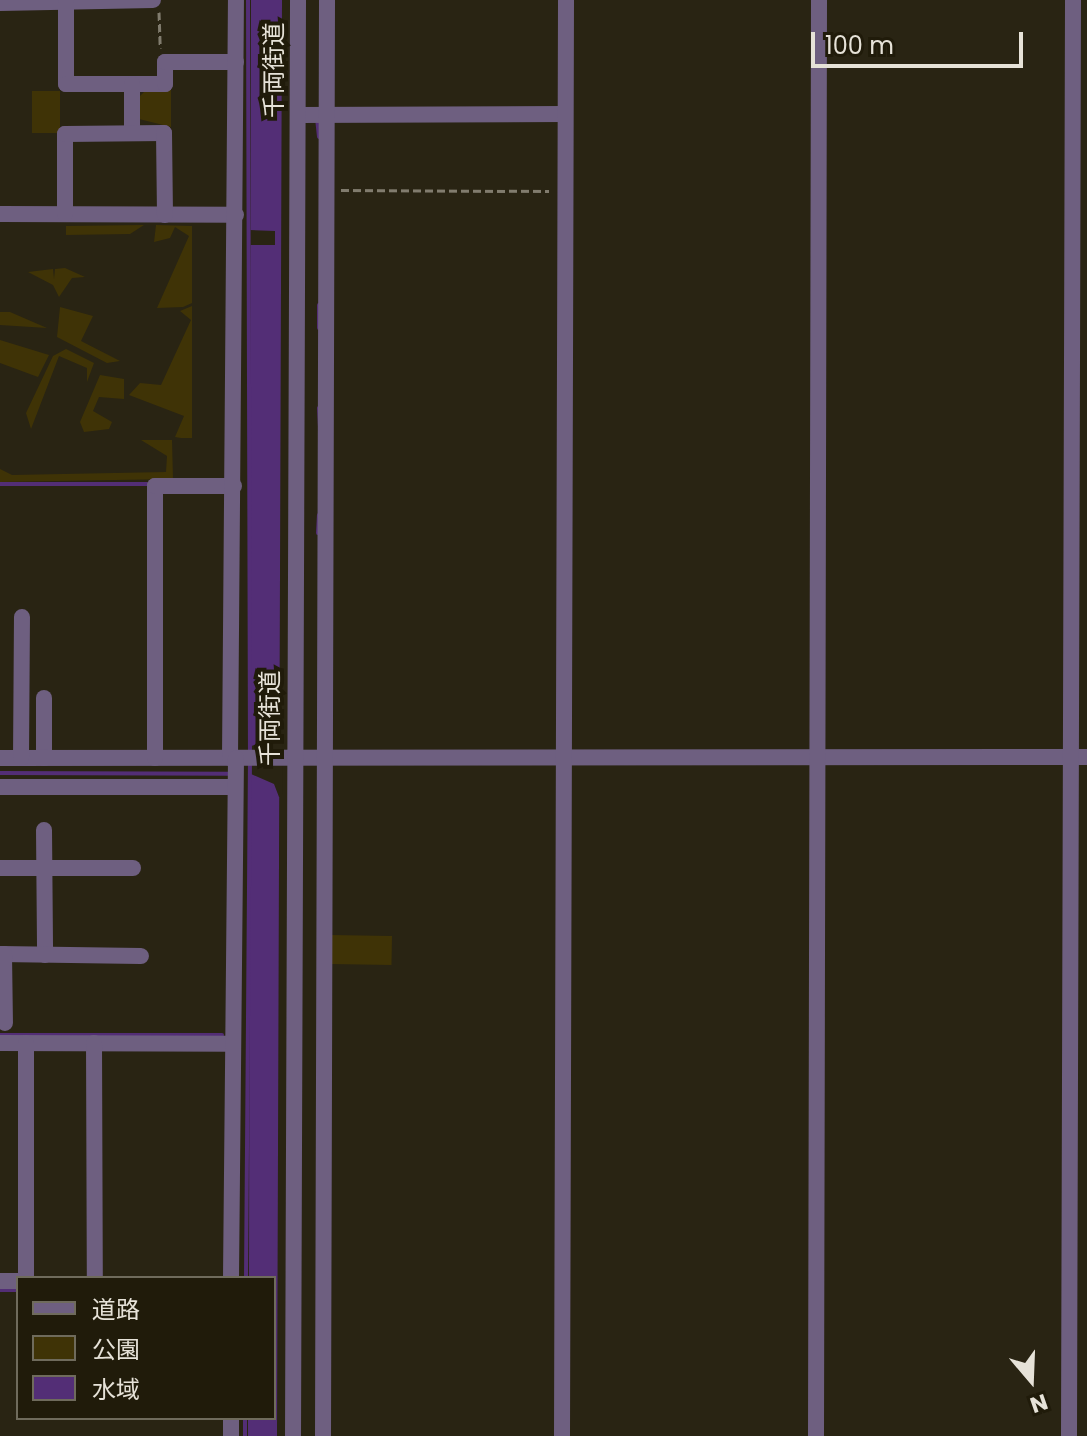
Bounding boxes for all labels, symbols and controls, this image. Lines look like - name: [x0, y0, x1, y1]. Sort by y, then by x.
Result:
- scale bar: [815, 16, 1027, 66]
- street label: 千両街道: [260, 22, 288, 118]
- text: 100 m: [825, 29, 894, 62]
- street label: 千両街道: [256, 670, 284, 766]
- legend: [16, 1276, 276, 1420]
- text: 道路: [92, 1293, 140, 1326]
- text: 公園: [92, 1333, 140, 1366]
- north arrow: [991, 1340, 1071, 1420]
- text: 水域: [92, 1373, 140, 1406]
- text: N: [1026, 1386, 1052, 1421]

